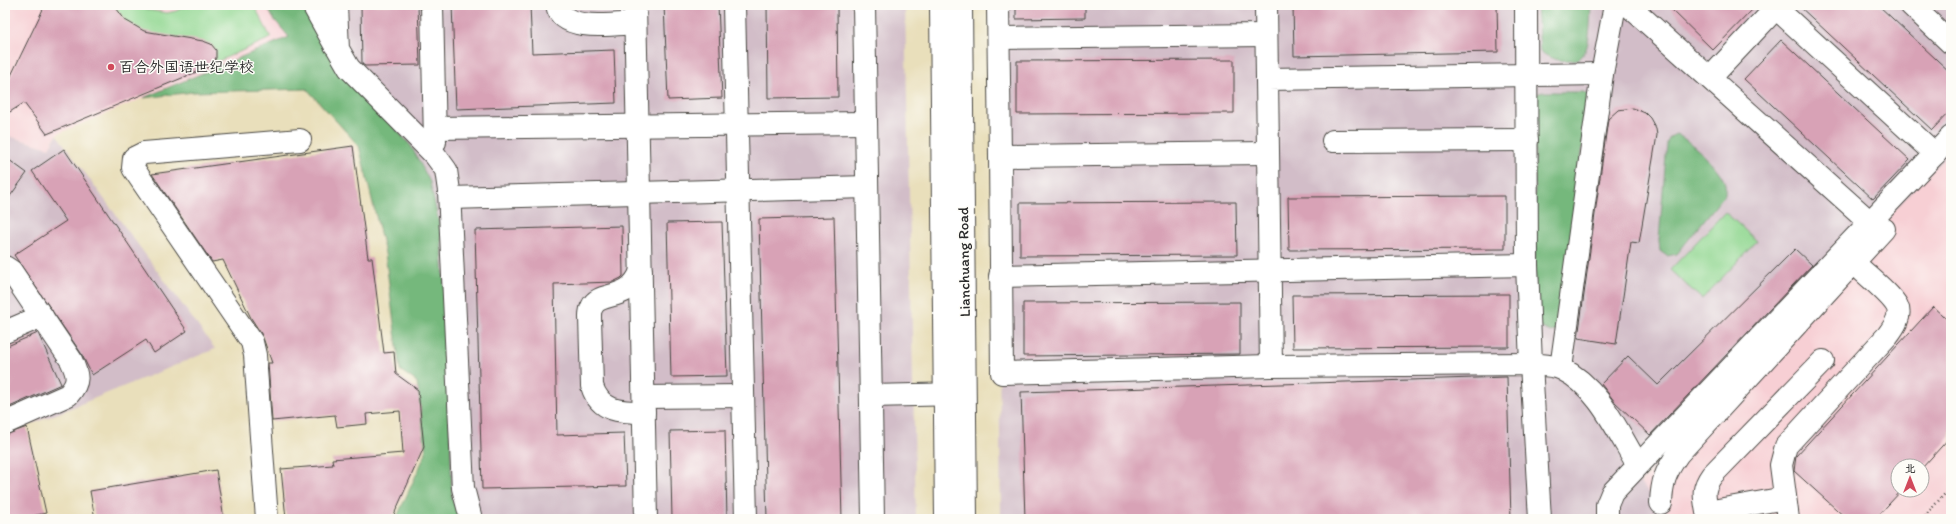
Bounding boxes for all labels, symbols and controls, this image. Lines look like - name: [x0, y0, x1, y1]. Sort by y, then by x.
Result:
- place label: 百合外国语世纪学校: [119, 58, 254, 76]
- marker: 百合外国语世纪学校: [106, 62, 116, 72]
- street label: Lianchuang Road: [954, 207, 974, 317]
- north arrow: [1890, 458, 1930, 498]
- text: 北: [1905, 462, 1916, 475]

